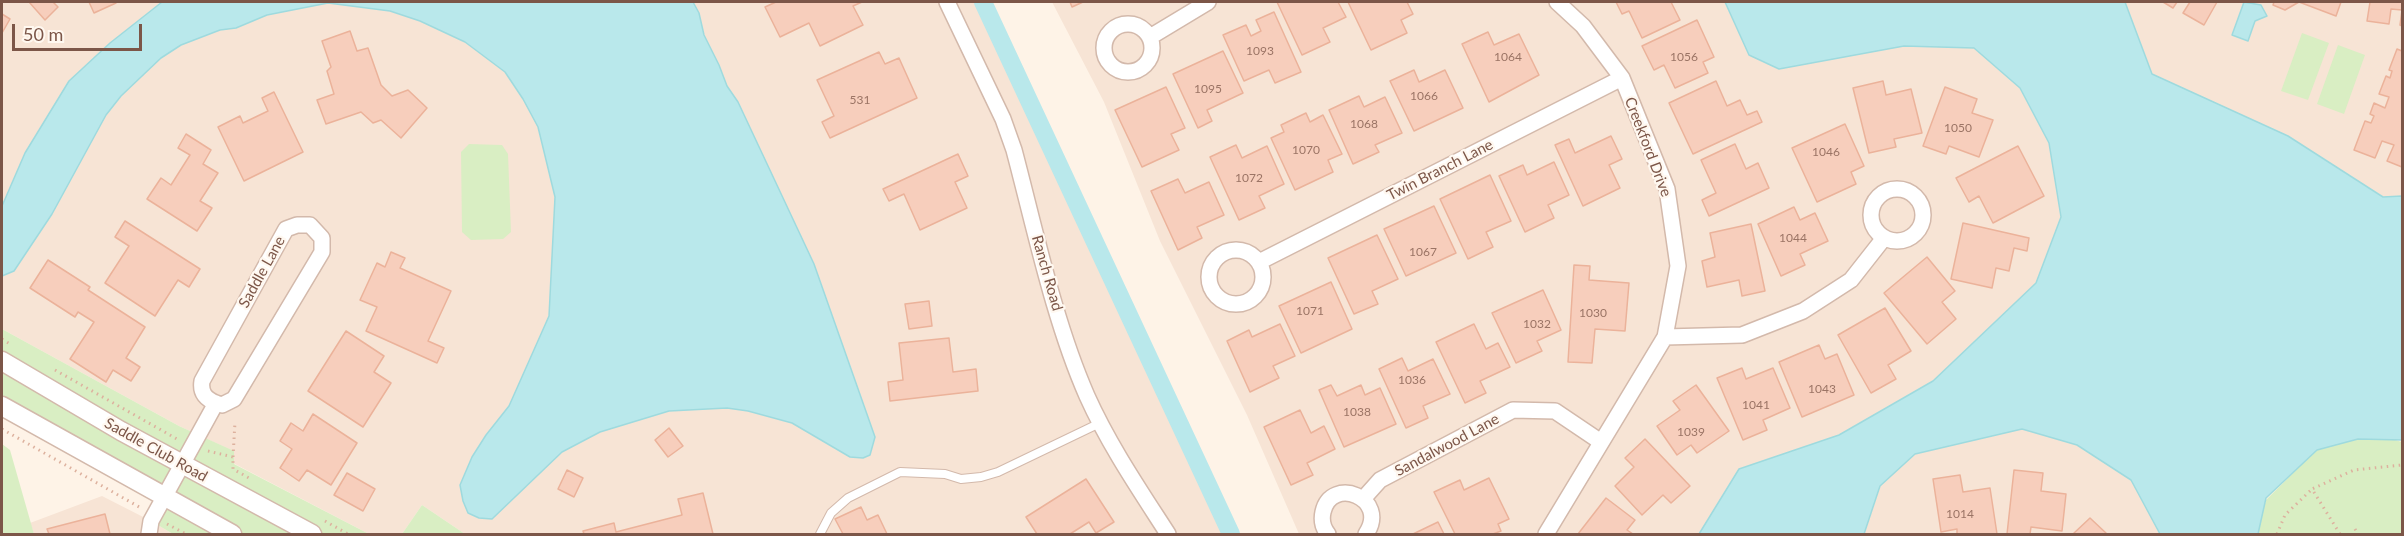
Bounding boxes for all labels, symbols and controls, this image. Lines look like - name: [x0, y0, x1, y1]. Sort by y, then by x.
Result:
- scale bar: [15, 12, 146, 50]
- text: 50 m: [23, 23, 63, 45]
- house number: 1093: [1246, 44, 1274, 58]
- house number: 1064: [1494, 50, 1522, 64]
- house number: 1056: [1670, 50, 1698, 64]
- house number: 1095: [1194, 82, 1222, 96]
- house number: 1066: [1410, 89, 1438, 103]
- house number: 531: [850, 93, 870, 107]
- street label: Creekford Drive: [1621, 95, 1675, 199]
- house number: 1068: [1350, 117, 1378, 131]
- house number: 1050: [1944, 121, 1972, 135]
- street label: Twin Branch Lane: [1384, 136, 1496, 204]
- house number: 1070: [1292, 143, 1320, 157]
- house number: 1046: [1812, 145, 1840, 159]
- house number: 1072: [1235, 171, 1263, 185]
- house number: 1044: [1779, 231, 1807, 245]
- street label: Saddle Lane: [235, 233, 289, 311]
- street label: Ranch Road: [1028, 233, 1066, 313]
- house number: 1067: [1409, 245, 1437, 259]
- house number: 1071: [1296, 304, 1324, 318]
- house number: 1030: [1579, 306, 1607, 320]
- house number: 1032: [1523, 317, 1551, 331]
- house number: 1036: [1398, 373, 1426, 387]
- house number: 1043: [1808, 382, 1836, 396]
- house number: 1041: [1742, 398, 1770, 412]
- house number: 1038: [1343, 405, 1371, 419]
- street label: Sandalwood Lane: [1392, 410, 1502, 480]
- street label: Saddle Club Road: [101, 414, 211, 486]
- house number: 1039: [1677, 425, 1705, 439]
- house number: 1014: [1946, 507, 1974, 521]

